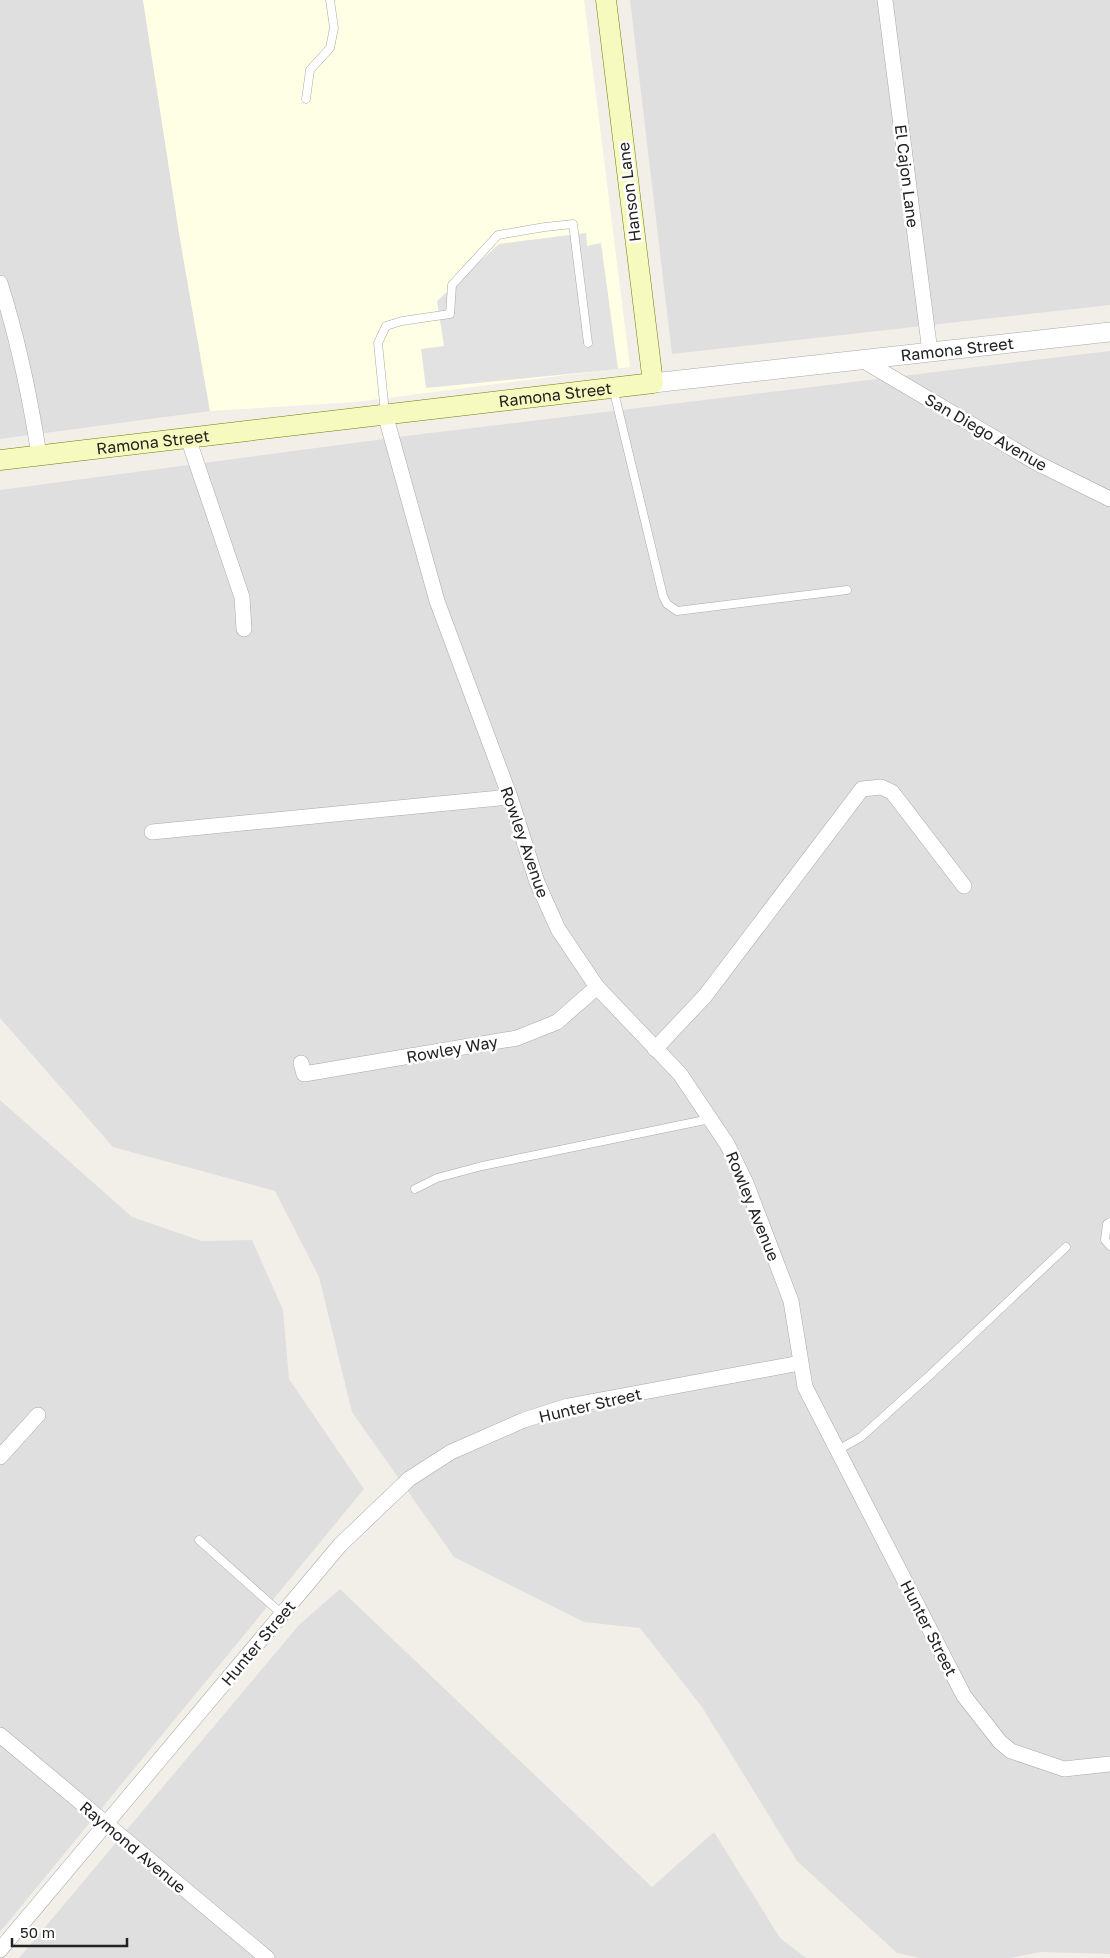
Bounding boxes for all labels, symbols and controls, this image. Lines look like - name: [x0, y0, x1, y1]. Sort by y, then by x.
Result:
- street label: El Cajon Lane: [891, 123, 923, 229]
- street label: Hanson Lane: [613, 141, 645, 243]
- street label: Ramona Street: [899, 333, 1015, 365]
- street label: Ramona Street: [497, 378, 613, 411]
- street label: San Diego Avenue: [921, 389, 1051, 475]
- street label: Ramona Street: [95, 425, 211, 459]
- street label: Rowley Avenue: [497, 784, 553, 900]
- street label: Rowley Way: [405, 1031, 499, 1067]
- street label: Rowley Avenue: [722, 1148, 784, 1264]
- street label: Hunter Street: [537, 1383, 643, 1427]
- street label: Hunter Street: [896, 1577, 962, 1679]
- street label: Hunter Street: [217, 1596, 299, 1690]
- street label: Raymond Avenue: [76, 1797, 190, 1897]
- scale bar: [12, 1916, 128, 1948]
- text: 50 m: [20, 1923, 55, 1941]

